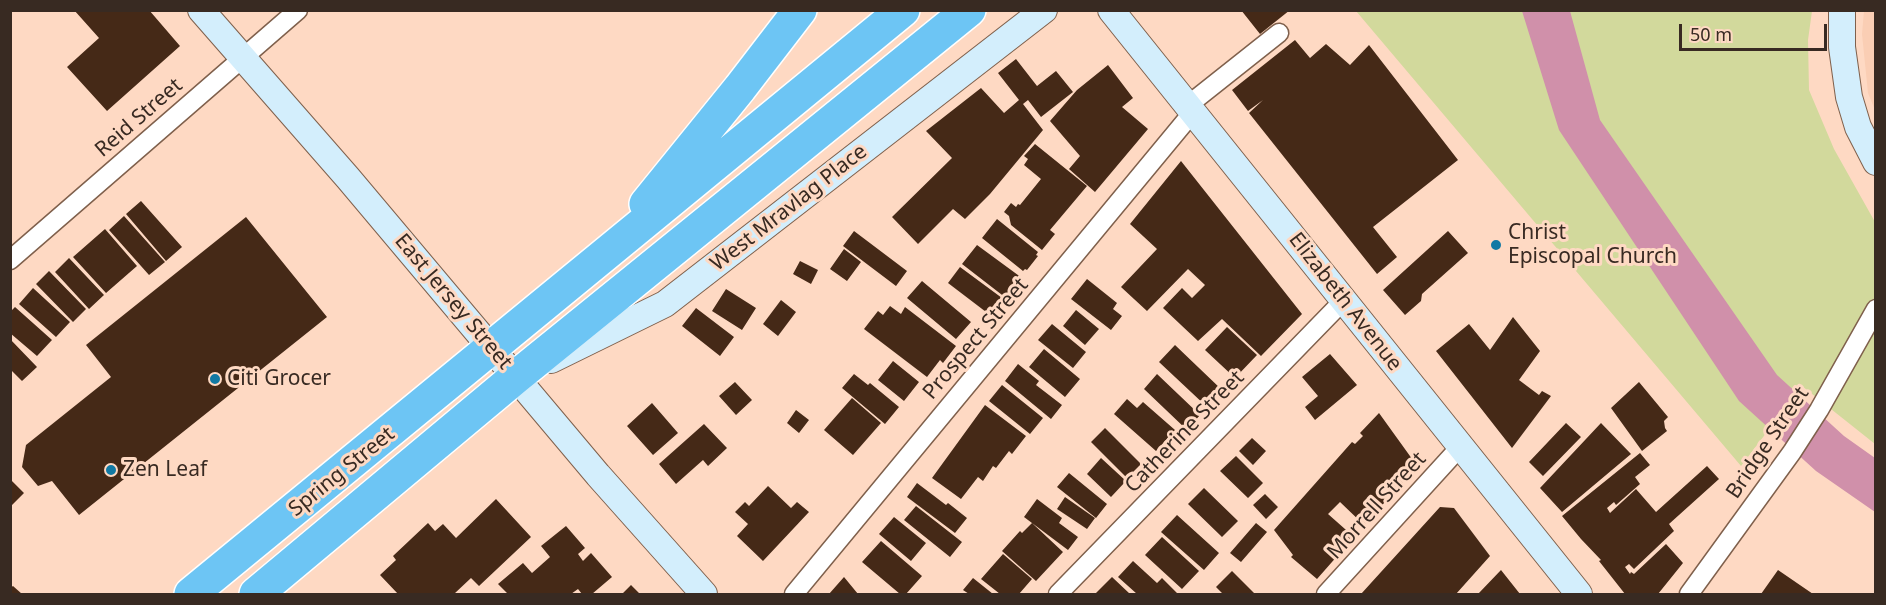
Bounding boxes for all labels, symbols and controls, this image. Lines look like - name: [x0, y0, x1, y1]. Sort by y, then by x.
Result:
- scale bar: [1682, 12, 1830, 50]
- text: 50 m: [1690, 22, 1732, 46]
- street label: Reid Street: [90, 73, 188, 163]
- street label: West Mravlag Place: [706, 139, 872, 277]
- place label: Christ Episcopal Church: [1508, 220, 1677, 270]
- street label: Elizabeth Avenue: [1283, 228, 1407, 376]
- street label: East Jersey Street: [389, 229, 517, 375]
- marker: Christ Episcopal Church: [1489, 238, 1503, 252]
- street label: Prospect Street: [918, 273, 1034, 405]
- place label: Citi Grocer: [227, 366, 331, 392]
- street label: Catherine Street: [1120, 366, 1250, 498]
- marker: Citi Grocer: [208, 372, 222, 386]
- street label: Bridge Street: [1721, 382, 1815, 504]
- street label: Spring Street: [284, 422, 400, 522]
- street label: Morrell Street: [1322, 447, 1432, 565]
- place label: Zen Leaf: [123, 457, 207, 483]
- marker: Zen Leaf: [104, 463, 118, 477]

